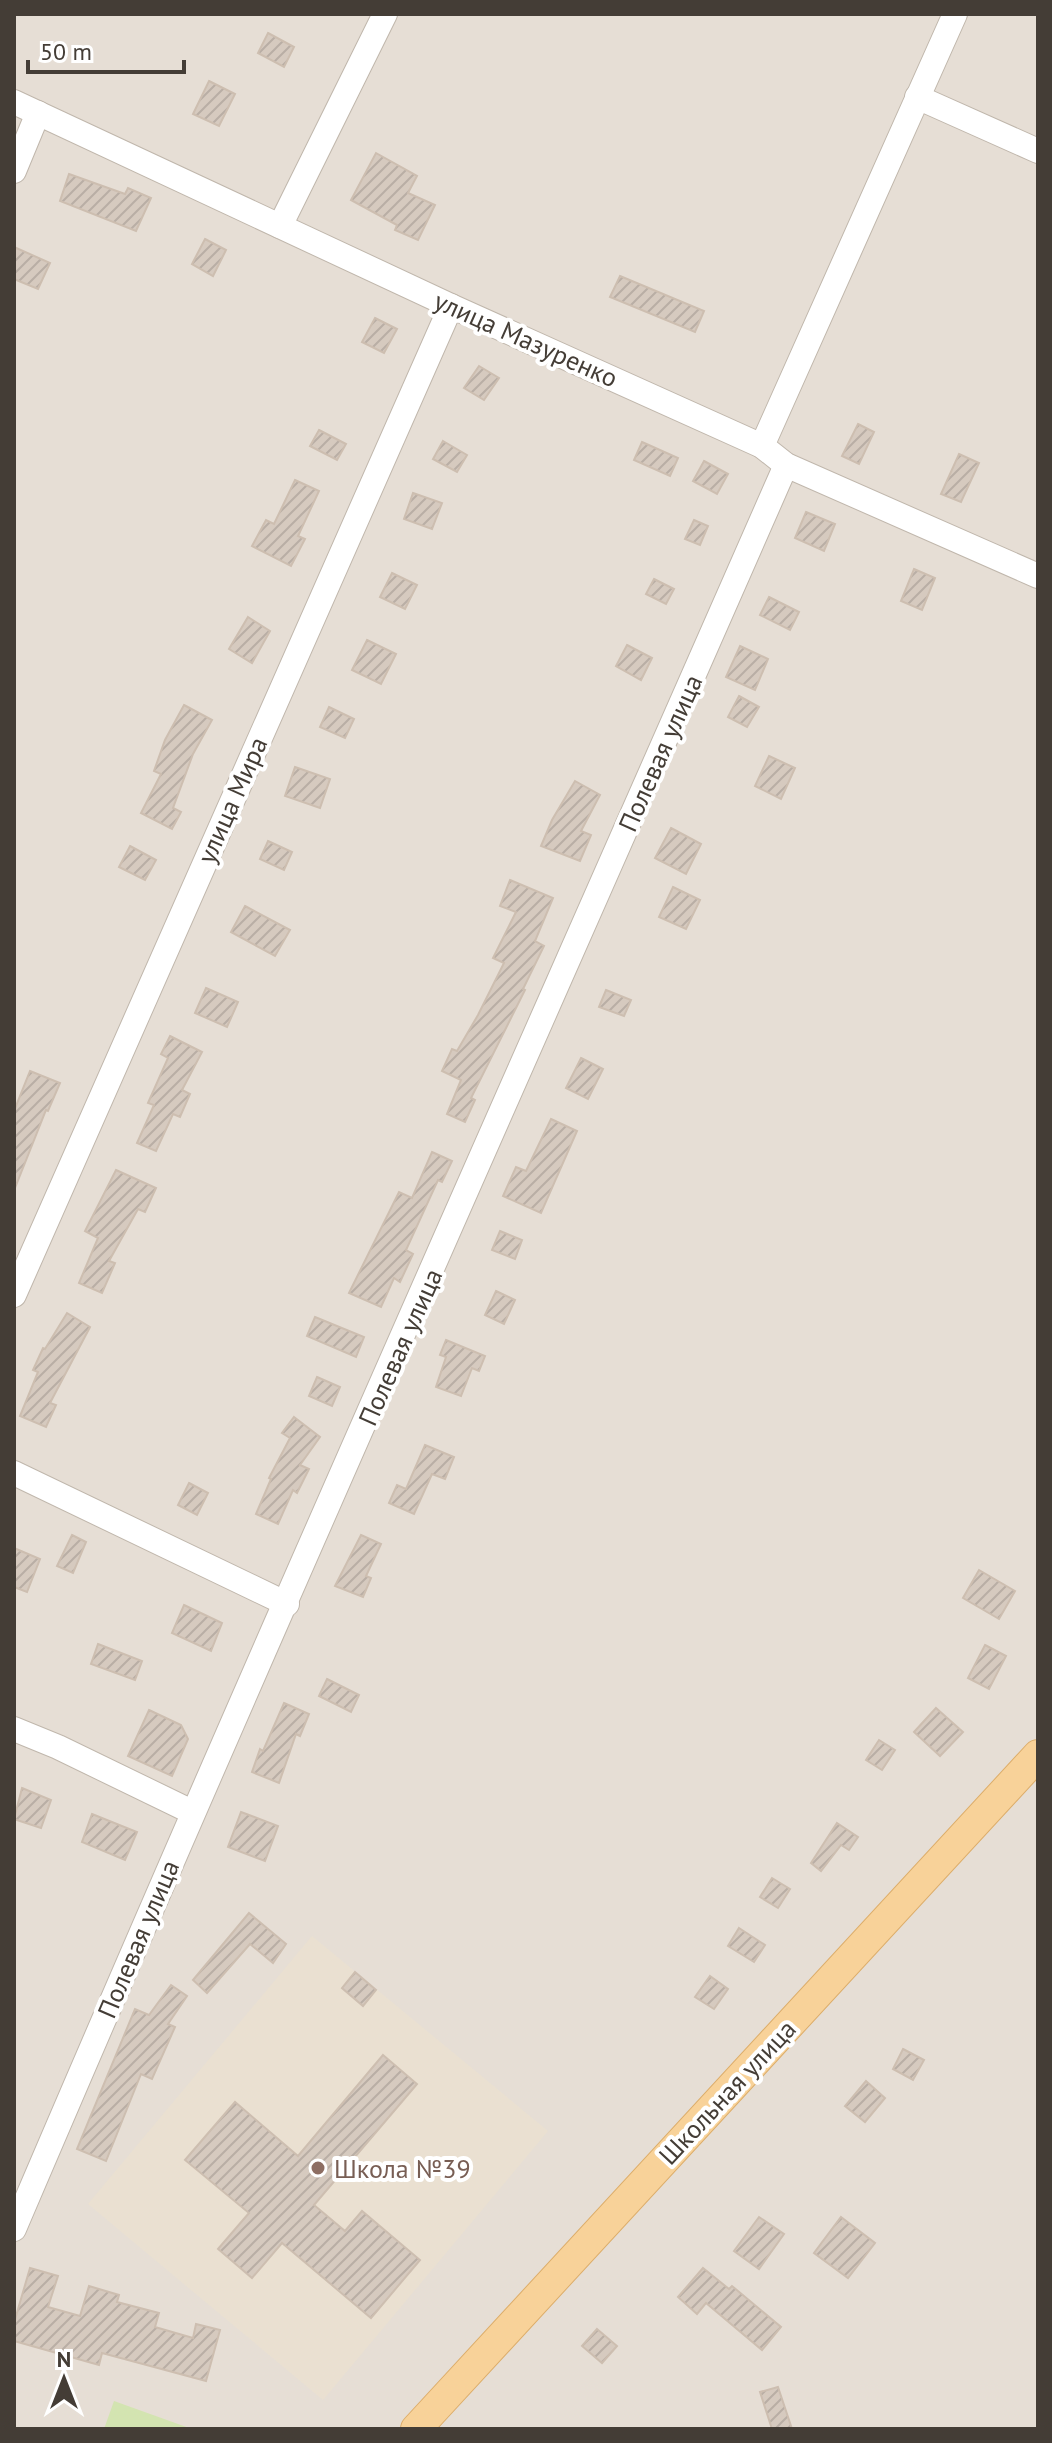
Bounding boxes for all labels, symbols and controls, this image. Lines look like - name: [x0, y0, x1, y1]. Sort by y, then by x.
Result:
- scale bar: [28, 24, 184, 74]
- text: 50 m: [40, 36, 92, 67]
- street label: улица Мазуренко: [429, 284, 623, 394]
- street label: Полевая улица: [611, 669, 709, 837]
- street label: улица Мира: [190, 732, 274, 868]
- street label: Полевая улица: [351, 1263, 449, 1431]
- street label: Полевая улица: [90, 1855, 186, 2023]
- street label: Школьная улица: [651, 2013, 803, 2171]
- place label: Школа №39: [334, 2152, 471, 2185]
- marker: Школа №39: [309, 2159, 327, 2177]
- north arrow: [24, 2339, 104, 2419]
- text: N: [57, 2345, 71, 2373]

